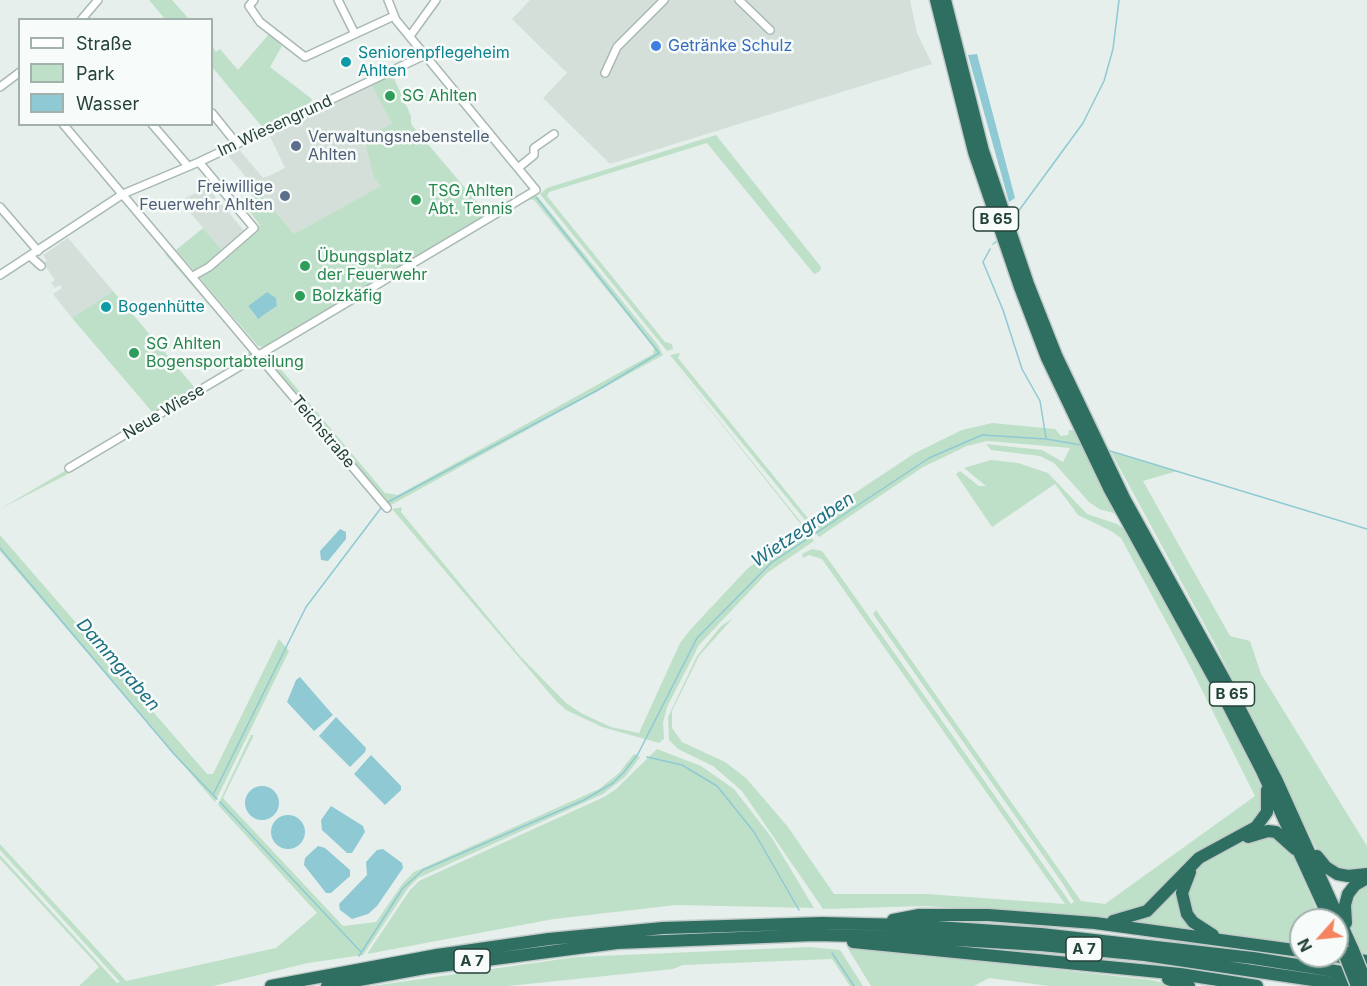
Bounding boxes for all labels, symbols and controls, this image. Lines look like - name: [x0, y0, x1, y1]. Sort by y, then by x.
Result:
- legend: [18, 18, 213, 126]
- text: Straße: [76, 33, 132, 54]
- place label: Getränke Schulz: [668, 36, 792, 56]
- marker: Getränke Schulz: [649, 39, 663, 53]
- place label: Seniorenpflegeheim Ahlten: [358, 43, 510, 81]
- marker: Seniorenpflegeheim Ahlten: [339, 55, 353, 69]
- text: Park: [76, 63, 115, 84]
- place label: SG Ahlten: [402, 86, 477, 106]
- marker: SG Ahlten: [383, 89, 397, 103]
- street label: Im Wiesengrund: [215, 91, 335, 161]
- text: Wasser: [76, 93, 139, 114]
- place label: Verwaltungsnebenstelle Ahlten: [308, 127, 490, 165]
- marker: Verwaltungsnebenstelle Ahlten: [289, 139, 303, 153]
- place label: Freiwillige Feuerwehr Ahlten: [139, 177, 273, 215]
- place label: TSG Ahlten Abt. Tennis: [428, 181, 514, 219]
- marker: Freiwillige Feuerwehr Ahlten: [278, 189, 292, 203]
- marker: TSG Ahlten Abt. Tennis: [409, 193, 423, 207]
- road number: B 65: [974, 207, 1018, 231]
- place label: Übungsplatz der Feuerwehr: [317, 247, 427, 285]
- marker: Übungsplatz der Feuerwehr: [298, 259, 312, 273]
- place label: Bolzkäfig: [312, 286, 382, 306]
- marker: Bolzkäfig: [293, 289, 307, 303]
- place label: Bogenhütte: [118, 297, 205, 317]
- marker: Bogenhütte: [99, 300, 113, 314]
- place label: SG Ahlten Bogensportabteilung: [146, 334, 304, 372]
- marker: SG Ahlten Bogensportabteilung: [127, 346, 141, 360]
- street label: Neue Wiese: [120, 380, 208, 444]
- street label: Teichstraße: [287, 392, 359, 472]
- water label: Wietzegraben: [748, 488, 858, 572]
- water label: Dammgraben: [72, 614, 164, 716]
- road number: B 65: [1210, 682, 1254, 706]
- north arrow: [1289, 908, 1349, 968]
- text: N: [1293, 935, 1316, 955]
- road number: A 7: [1066, 937, 1102, 961]
- road number: A 7: [454, 949, 490, 973]

